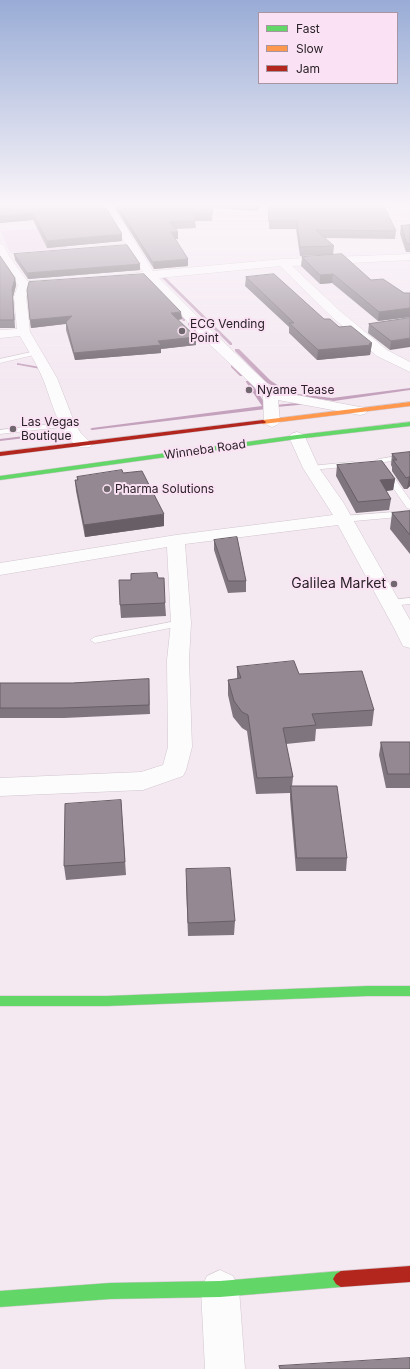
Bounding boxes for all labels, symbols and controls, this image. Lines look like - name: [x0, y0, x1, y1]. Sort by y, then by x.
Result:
- legend: [258, 12, 398, 84]
- text: Fast: [296, 21, 320, 36]
- text: Slow: [296, 41, 323, 56]
- text: Jam: [296, 61, 320, 76]
- place label: ECG Vending Point: [190, 317, 265, 345]
- marker: ECG Vending Point: [177, 326, 187, 336]
- place label: Nyame Tease: [257, 383, 334, 397]
- marker: Nyame Tease: [244, 385, 254, 395]
- place label: Las Vegas Boutique: [21, 415, 79, 443]
- marker: Las Vegas Boutique: [8, 424, 18, 434]
- street label: Winneba Road: [163, 437, 247, 463]
- place label: Pharma Solutions: [115, 482, 214, 496]
- marker: Pharma Solutions: [102, 484, 112, 494]
- place label: Galilea Market: [291, 576, 386, 592]
- marker: Galilea Market: [389, 579, 399, 589]

